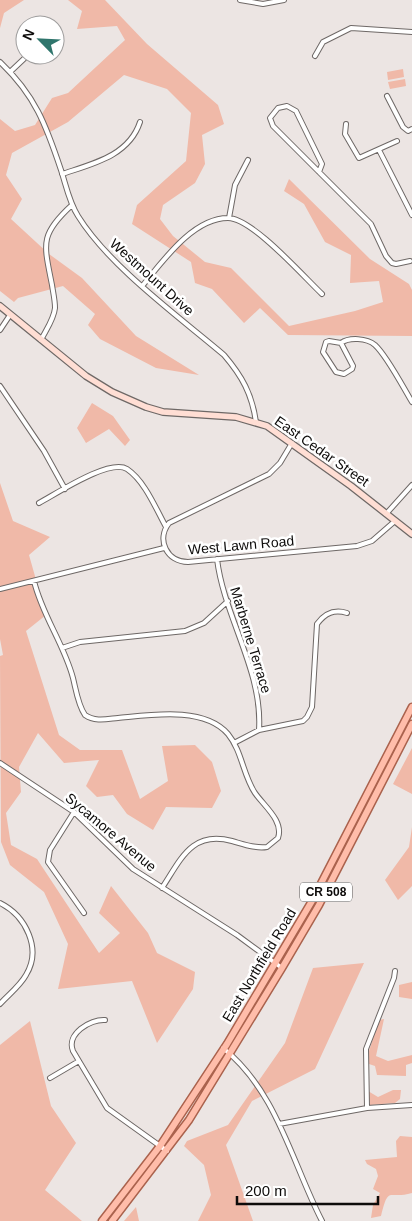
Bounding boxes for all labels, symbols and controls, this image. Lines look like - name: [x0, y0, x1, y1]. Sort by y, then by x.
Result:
- north arrow: [15, 15, 65, 65]
- text: N: [19, 27, 37, 43]
- street label: Westmount Drive: [107, 235, 197, 319]
- street label: East Cedar Street: [272, 413, 372, 490]
- street label: West Lawn Road: [187, 532, 295, 558]
- street label: Marberne Terrace: [227, 585, 275, 695]
- street label: Sycamore Avenue: [62, 789, 160, 875]
- road number: CR 508: [300, 882, 352, 902]
- street label: East Northfield Road: [219, 906, 299, 1024]
- scale bar: [237, 1174, 378, 1206]
- text: 200 m: [245, 1182, 287, 1199]

